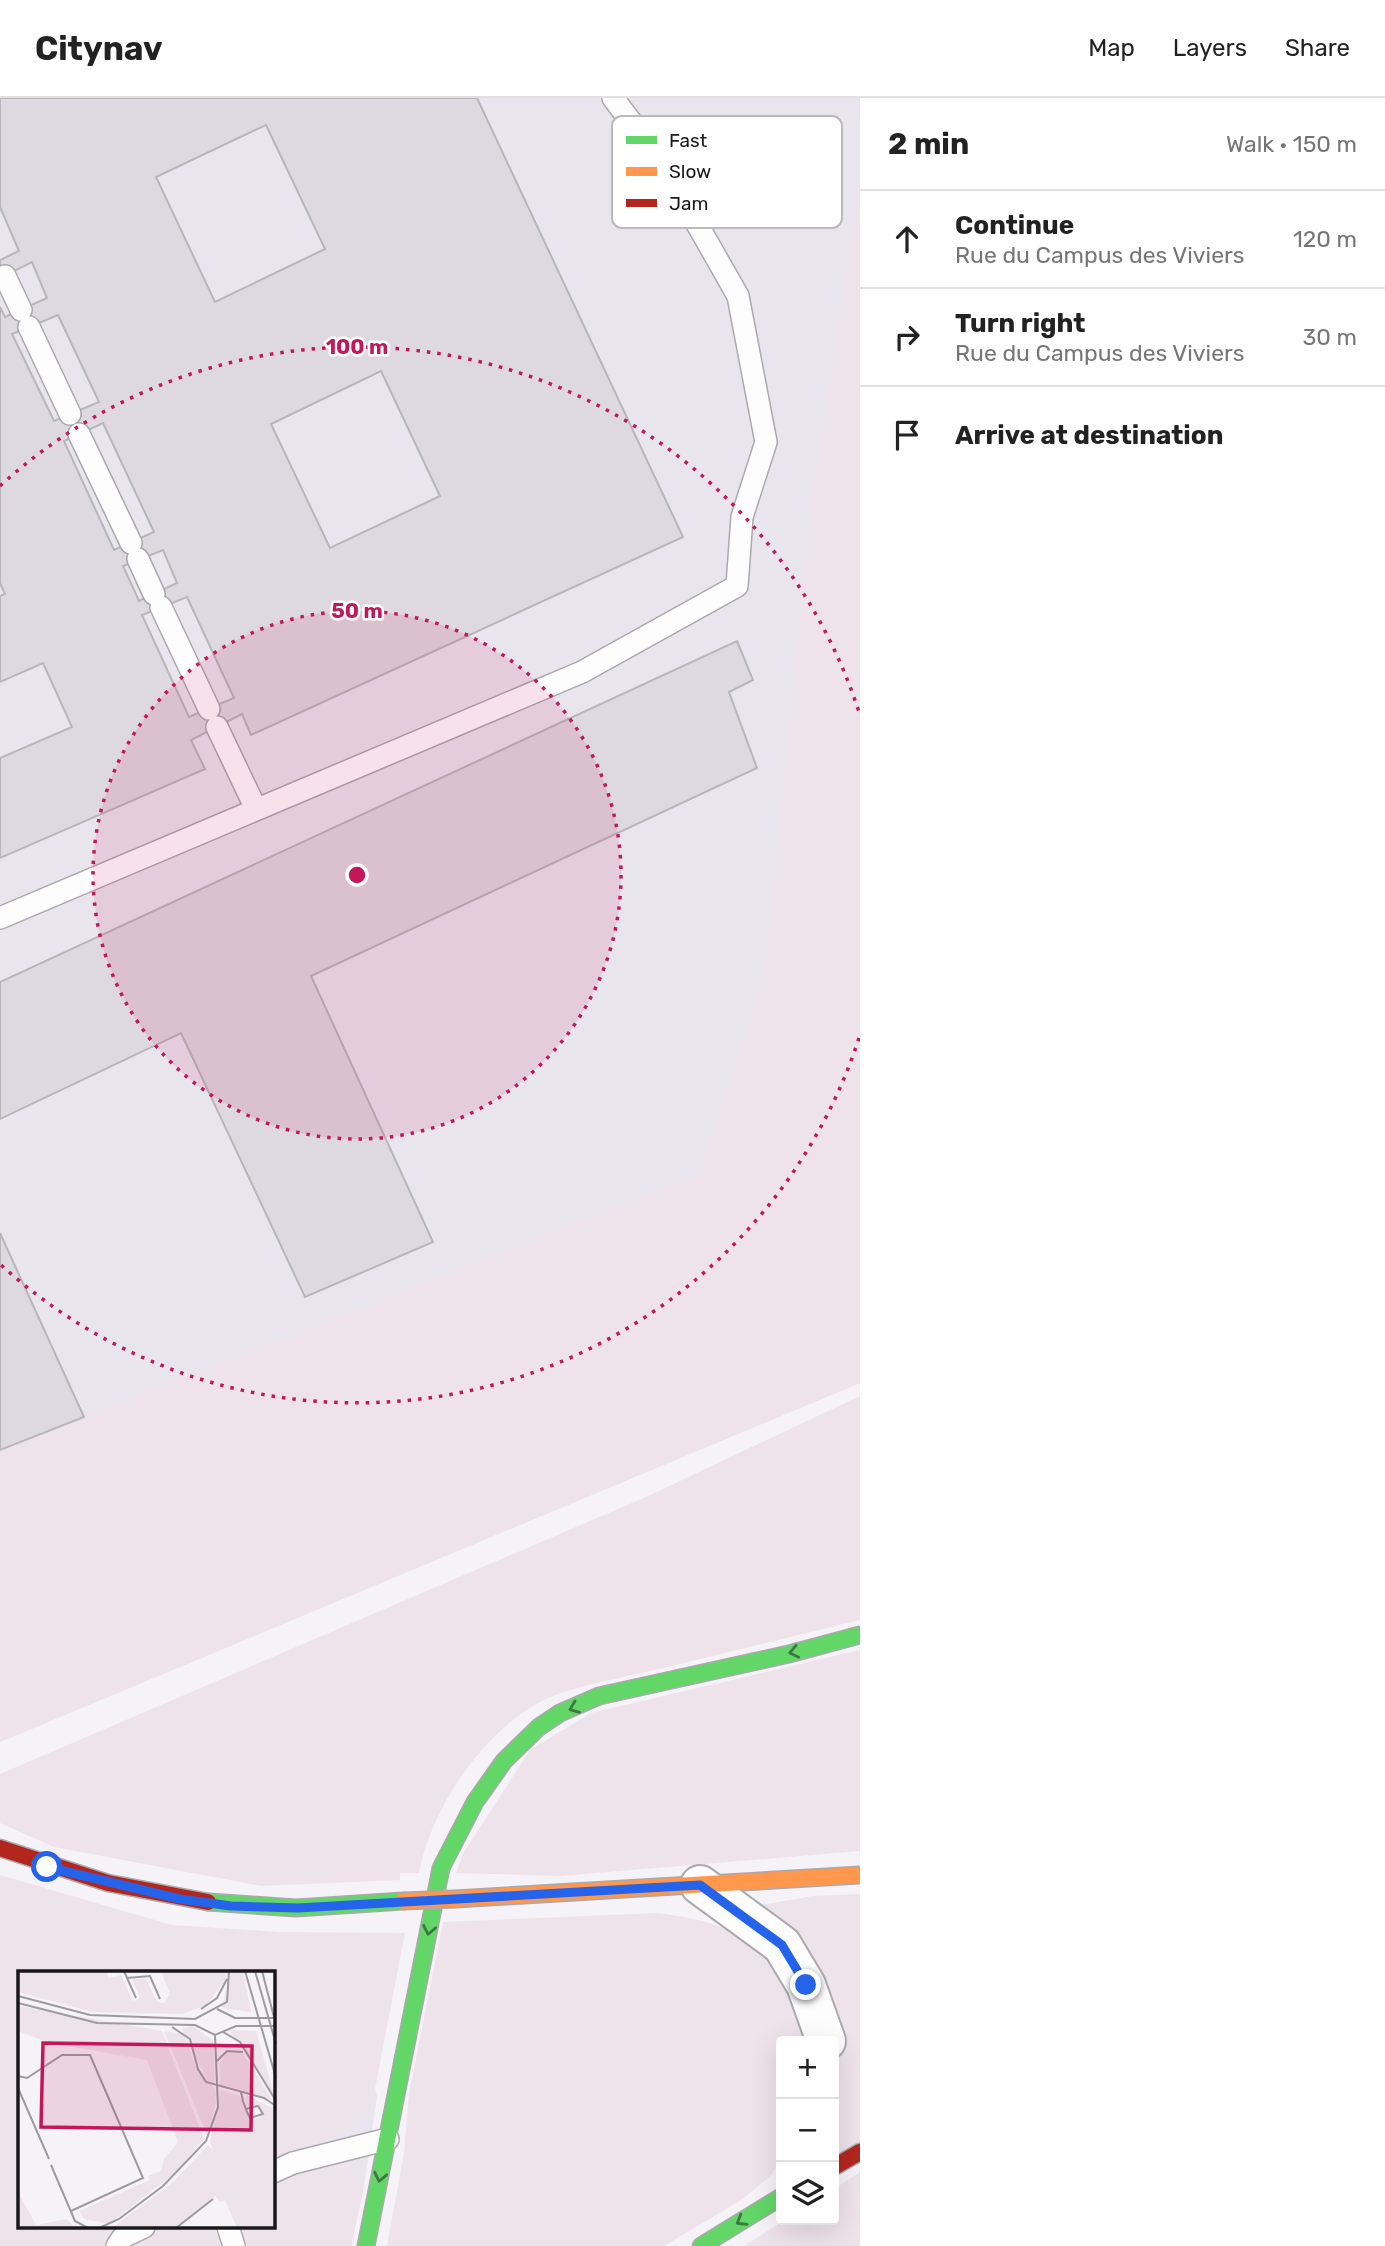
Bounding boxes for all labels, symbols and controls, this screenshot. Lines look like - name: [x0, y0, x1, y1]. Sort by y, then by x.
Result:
- text: Citynav: [35, 29, 163, 68]
- text: Map: [1088, 34, 1135, 62]
- text: Layers: [1173, 34, 1247, 62]
- text: Share: [1285, 34, 1350, 62]
- legend: [612, 116, 842, 228]
- text: 2 min: [888, 126, 969, 162]
- text: Fast: [669, 129, 708, 152]
- text: Walk · 150 m: [1226, 130, 1357, 158]
- text: Slow: [669, 160, 711, 183]
- text: Jam: [669, 192, 708, 215]
- text: Continue: [955, 210, 1074, 241]
- icon: ahead: [888, 220, 926, 258]
- text: 120 m: [1293, 225, 1357, 253]
- text: Rue du Campus des Viviers: [955, 241, 1245, 269]
- text: Turn right: [955, 308, 1085, 339]
- icon: right: [888, 318, 926, 356]
- text: 30 m: [1302, 323, 1357, 351]
- text: 100 m: [326, 334, 388, 359]
- text: Rue du Campus des Viviers: [955, 339, 1245, 367]
- icon: arrive: [888, 416, 926, 454]
- text: Arrive at destination: [955, 420, 1223, 451]
- text: 50 m: [331, 598, 383, 623]
- centre of rings: [345, 863, 369, 887]
- one-way arrow: [788, 1643, 800, 1658]
- one-way arrow: [568, 1699, 580, 1713]
- route start: [31, 1851, 62, 1882]
- one-way arrow: [422, 1924, 437, 1936]
- route end: [790, 1969, 821, 2000]
- inset map: [18, 1971, 275, 2228]
- map controls: [776, 2036, 839, 2225]
- button: +: [776, 2036, 839, 2099]
- button: −: [776, 2099, 839, 2162]
- button: layers: [776, 2162, 839, 2225]
- one-way arrow: [373, 2171, 388, 2183]
- one-way arrow: [736, 2213, 749, 2226]

